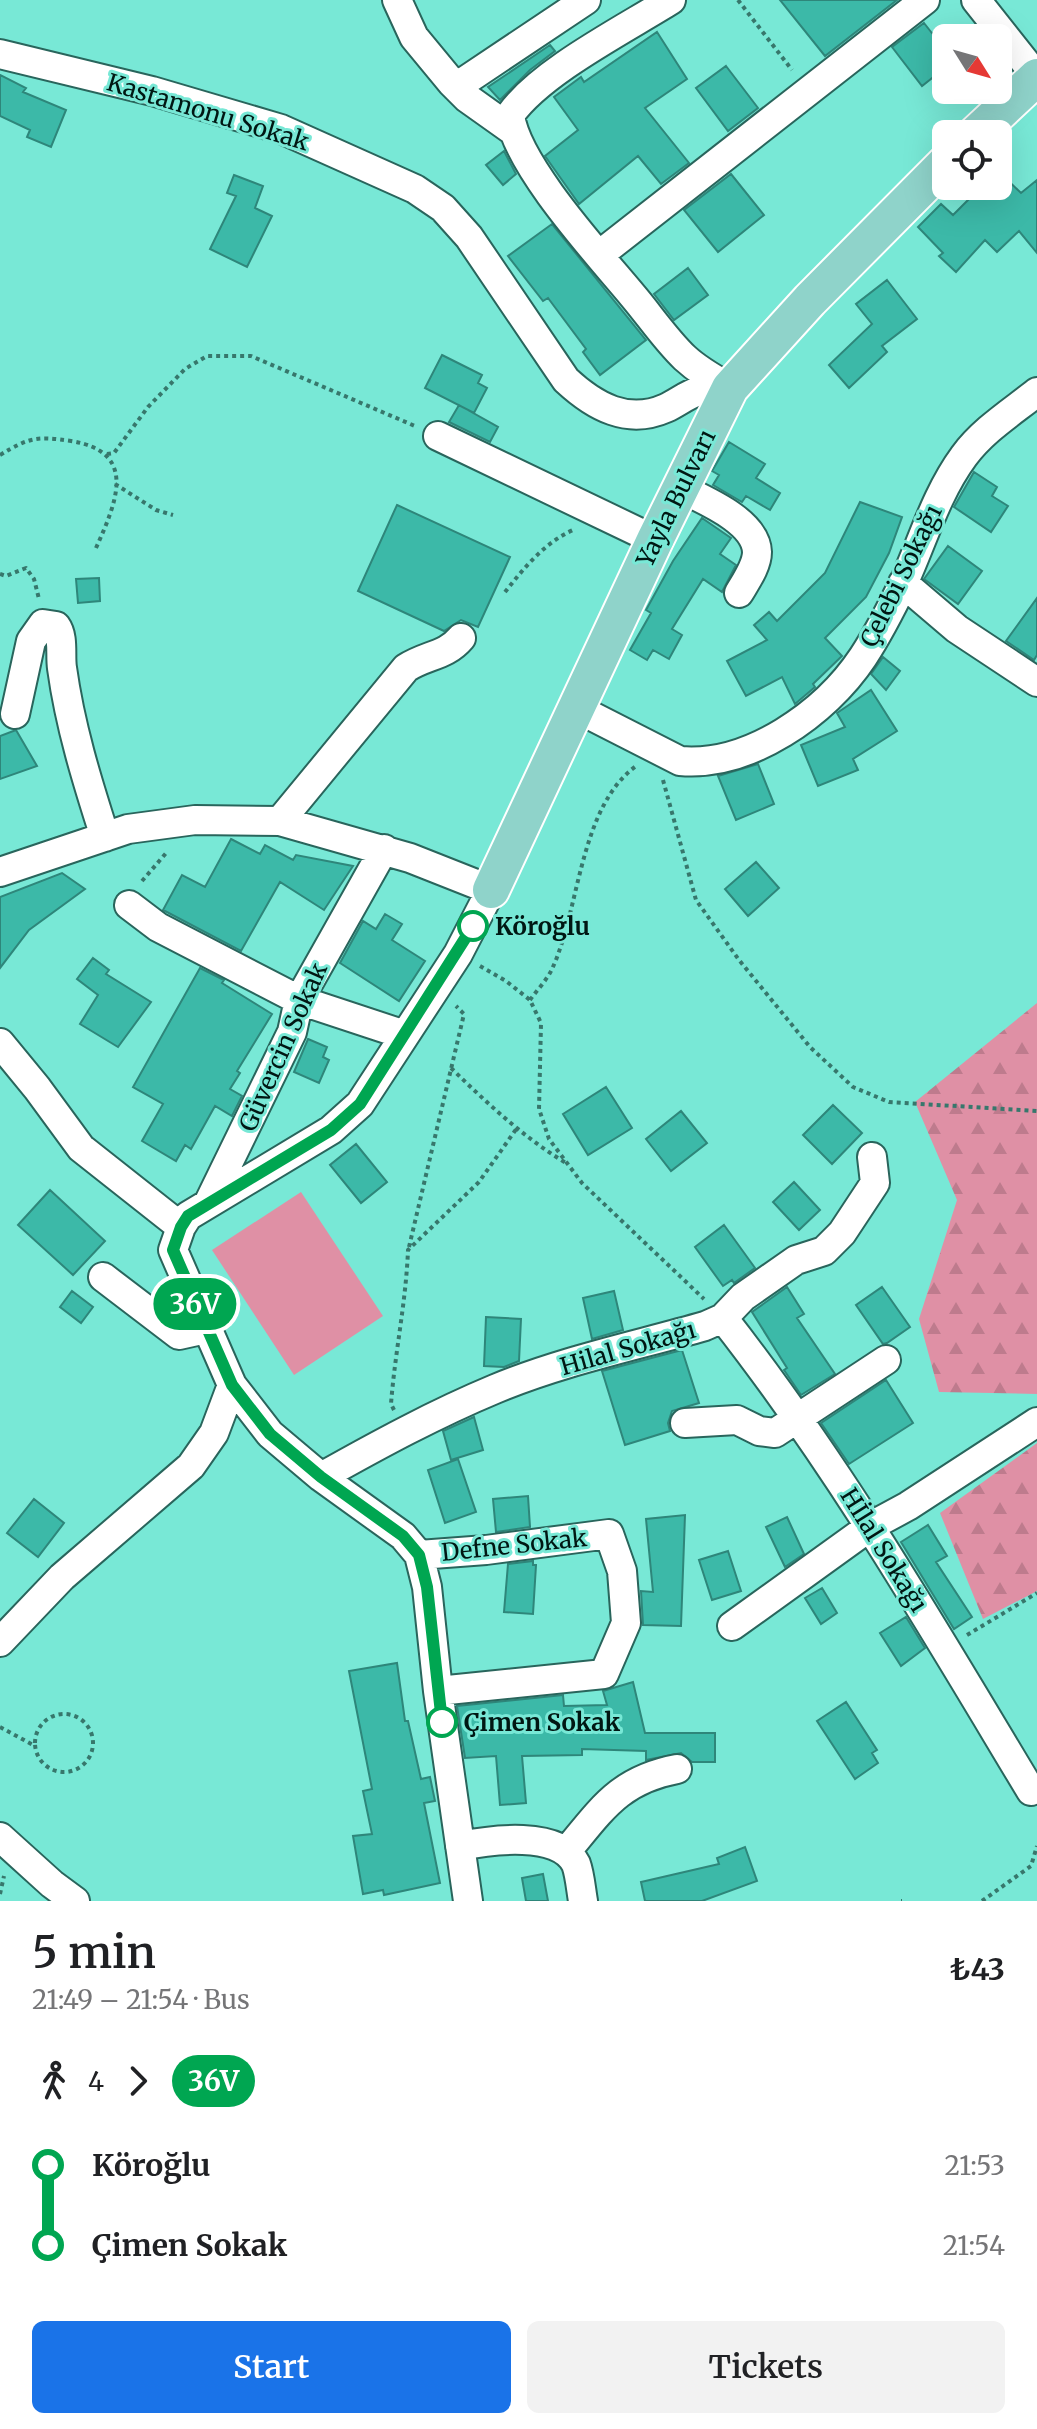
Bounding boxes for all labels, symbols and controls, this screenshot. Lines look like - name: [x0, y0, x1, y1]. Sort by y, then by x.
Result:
- north arrow: [932, 24, 1012, 104]
- map controls: [932, 24, 1012, 200]
- street label: Kastamonu Sokak: [103, 67, 314, 158]
- button: locate: [932, 120, 1012, 200]
- street label: Yayla Bulvarı: [629, 424, 723, 573]
- street label: Çelebi Sokağı: [853, 500, 949, 652]
- marker: Köroğlu: [458, 911, 488, 941]
- place label: Köroğlu: [495, 911, 590, 942]
- street label: Güvercin Sokak: [232, 957, 334, 1136]
- line badge: 36V: [149, 1278, 241, 1330]
- text: 36V: [169, 1286, 221, 1322]
- street label: Hilal Sokağı: [557, 1314, 699, 1382]
- street label: Hİlal Sokağı: [834, 1482, 935, 1618]
- street label: Defne Sokak: [440, 1522, 589, 1568]
- marker: Çimen Sokak: [427, 1707, 457, 1737]
- place label: Çimen Sokak: [464, 1707, 621, 1738]
- text: 5 min: [32, 1925, 156, 1980]
- text: ₺43: [950, 1950, 1005, 1988]
- text: 21:49 – 21:54 · Bus: [32, 1983, 250, 2016]
- icon: walk: [32, 2059, 76, 2103]
- icon: forward: [116, 2059, 160, 2103]
- text: 36V: [188, 2063, 239, 2099]
- text: 4: [88, 2065, 104, 2098]
- text: Köroğlu: [92, 2146, 211, 2184]
- text: 21:53: [945, 2149, 1005, 2182]
- text: Çimen Sokak: [92, 2226, 287, 2264]
- text: 21:54: [943, 2229, 1005, 2262]
- button: Start: [32, 2321, 511, 2413]
- button: Tickets: [527, 2321, 1005, 2413]

